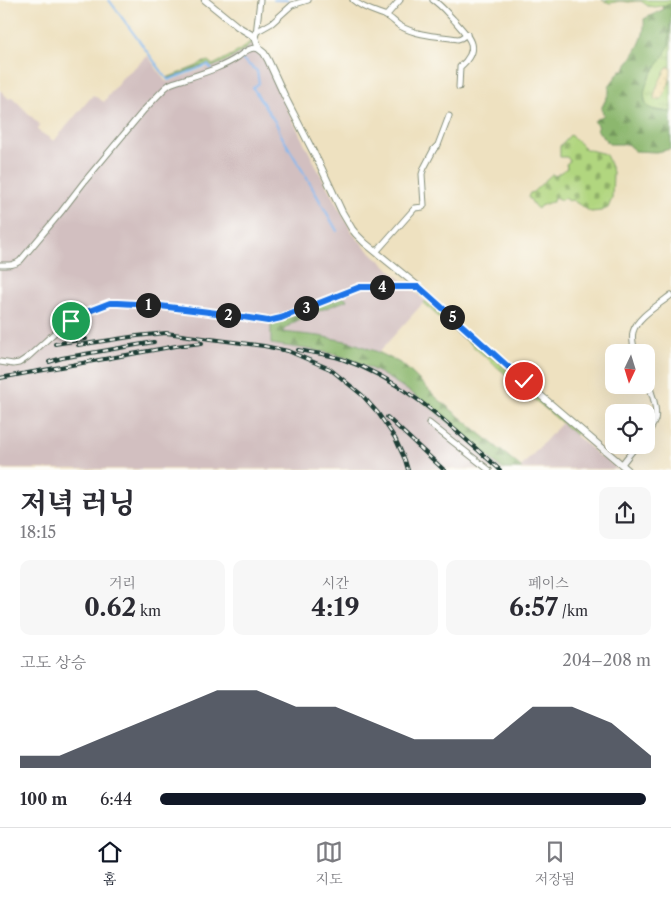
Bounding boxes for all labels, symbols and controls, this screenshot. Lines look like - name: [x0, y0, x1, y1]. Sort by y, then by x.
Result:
- pin: 4: [370, 274, 394, 300]
- text: 4: [378, 278, 387, 296]
- pin: 1: [136, 292, 160, 318]
- text: 1: [145, 296, 152, 314]
- pin: 3: [294, 296, 318, 320]
- text: 3: [303, 299, 310, 317]
- pin: [50, 300, 92, 342]
- pin: 2: [216, 302, 240, 328]
- pin: 5: [440, 304, 464, 330]
- text: 2: [224, 306, 233, 324]
- icon: arrive: [57, 307, 85, 335]
- text: 5: [449, 308, 456, 326]
- north arrow: [605, 344, 655, 394]
- map controls: [605, 344, 655, 454]
- pin: [503, 360, 545, 402]
- icon: check: [510, 367, 538, 395]
- button: locate: [605, 404, 655, 454]
- text: 저녁 러닝: [20, 486, 135, 520]
- button: share: [599, 487, 651, 539]
- text: 18:15: [20, 522, 56, 542]
- text: 거리: [109, 574, 136, 592]
- text: 시간: [322, 574, 349, 592]
- text: 페이스: [528, 574, 569, 592]
- text: 0.62: [84, 592, 136, 623]
- text: 4:19: [311, 592, 360, 623]
- text: 6:57: [509, 592, 558, 623]
- text: km: [136, 602, 161, 620]
- text: /km: [558, 602, 588, 620]
- text: 204–208 m: [563, 650, 651, 670]
- text: 고도 상승: [20, 652, 86, 672]
- text: 100 m: [20, 789, 67, 809]
- text: 6:44: [100, 789, 132, 809]
- tab: 홈: [96, 838, 124, 888]
- tab: 지도: [315, 838, 343, 888]
- tab: 저장됨: [535, 838, 575, 888]

